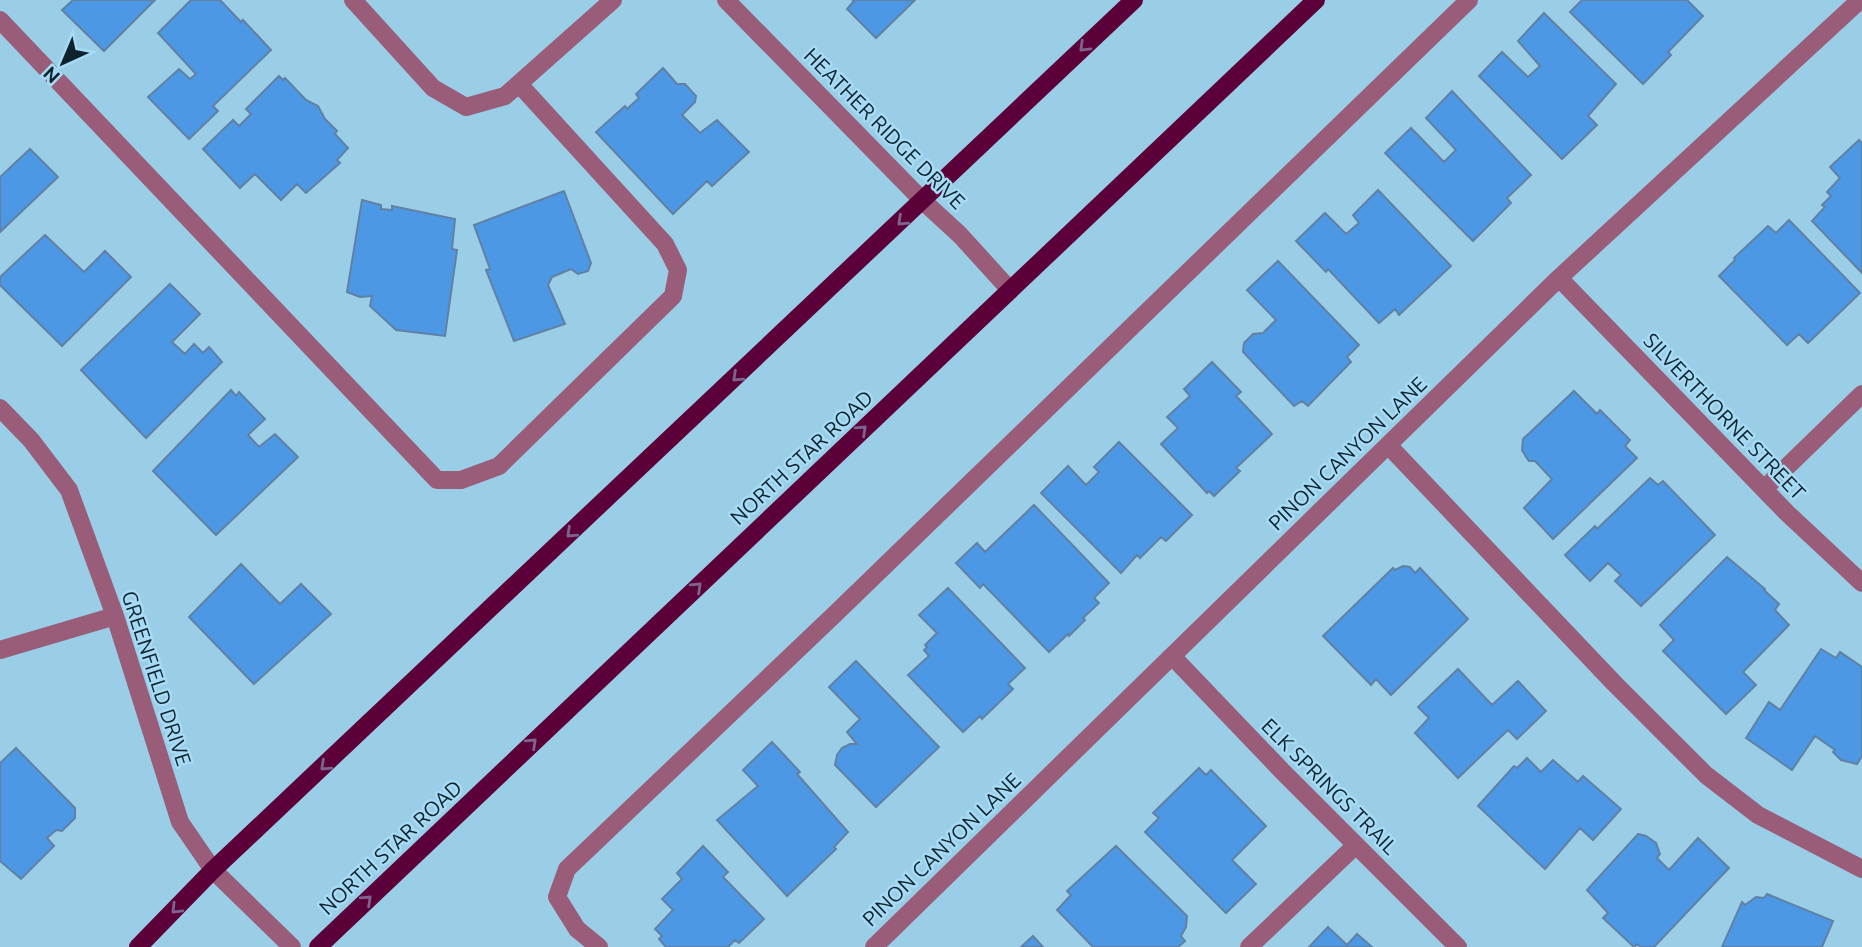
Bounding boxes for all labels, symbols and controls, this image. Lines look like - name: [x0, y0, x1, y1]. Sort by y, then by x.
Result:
- north arrow: [28, 28, 98, 98]
- one-way arrow: [1079, 39, 1092, 52]
- street label: HEATHER RIDGE DRIVE: [800, 43, 970, 213]
- text: N: [38, 62, 64, 88]
- one-way arrow: [897, 213, 910, 226]
- street label: SILVERTHORNE STREET: [1639, 328, 1811, 504]
- one-way arrow: [732, 369, 745, 382]
- street label: PINON CANYON LANE: [1263, 371, 1431, 535]
- street label: NORTH STAR ROAD: [725, 385, 877, 529]
- one-way arrow: [854, 426, 867, 439]
- one-way arrow: [566, 525, 579, 538]
- one-way arrow: [689, 582, 702, 595]
- street label: GREENFIELD DRIVE: [117, 587, 197, 769]
- street label: ELK SPRINGS TRAIL: [1257, 713, 1403, 859]
- one-way arrow: [524, 739, 537, 752]
- one-way arrow: [320, 757, 333, 770]
- street label: PINON CANYON LANE: [857, 767, 1025, 931]
- street label: NORTH STAR ROAD: [314, 775, 466, 919]
- one-way arrow: [359, 896, 372, 908]
- one-way arrow: [171, 900, 184, 913]

